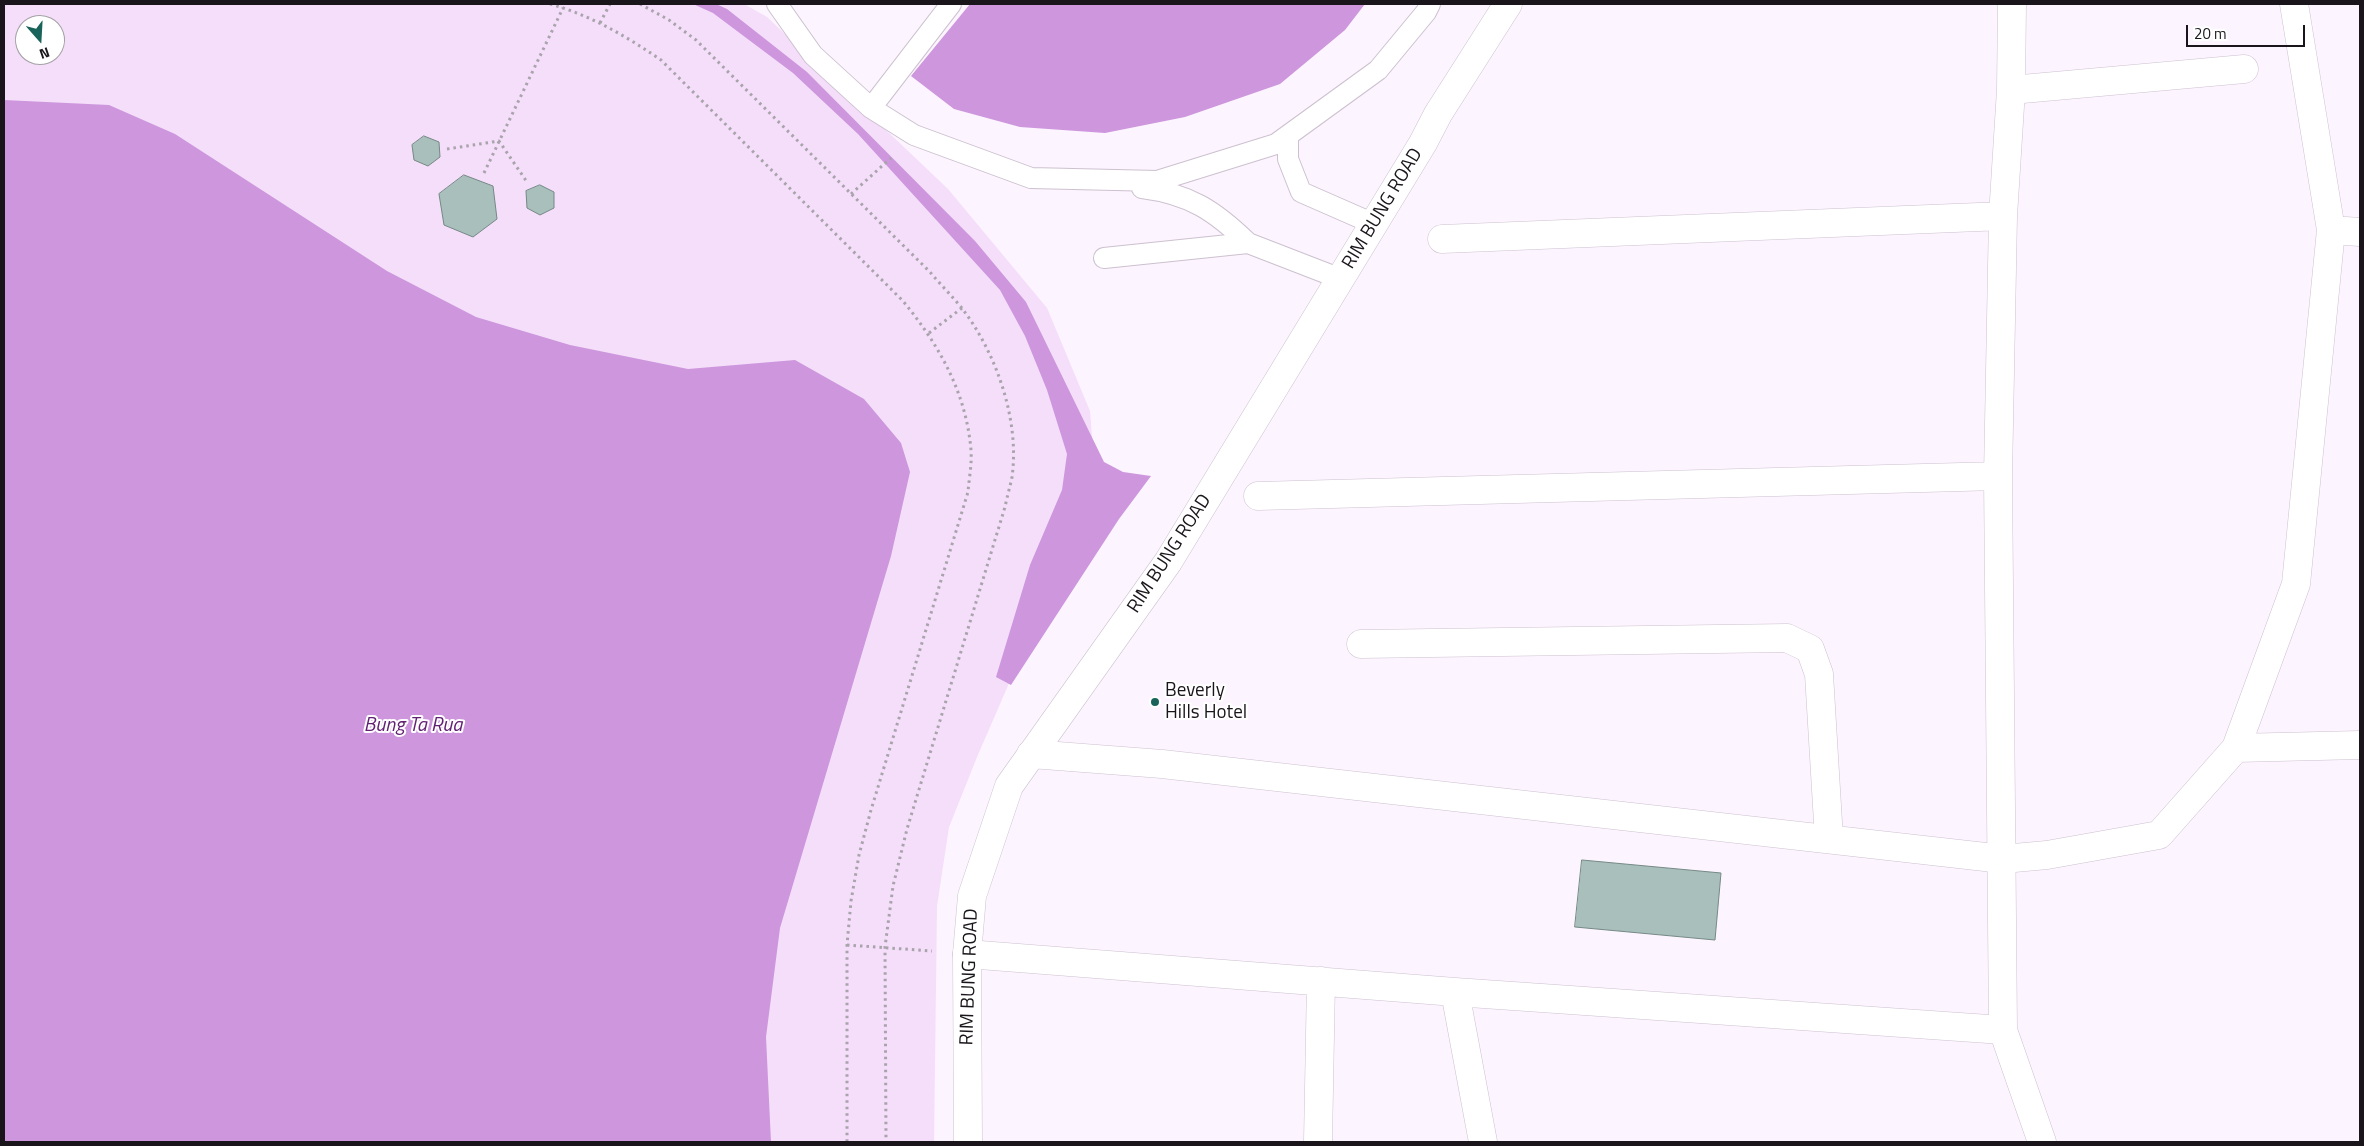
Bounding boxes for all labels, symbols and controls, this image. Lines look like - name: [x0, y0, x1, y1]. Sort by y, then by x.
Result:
- north arrow: [15, 15, 65, 65]
- scale bar: [2189, 15, 2308, 47]
- text: 20 m: [2194, 22, 2227, 45]
- text: N: [37, 42, 53, 65]
- street label: RIM BUNG ROAD: [1338, 145, 1428, 273]
- street label: RIM BUNG ROAD: [1123, 490, 1217, 618]
- place label: Beverly Hills Hotel: [1165, 680, 1247, 724]
- marker: Beverly Hills Hotel: [1149, 696, 1161, 708]
- water label: Bung Ta Rua: [364, 714, 462, 738]
- street label: RIM BUNG ROAD: [956, 908, 984, 1046]

